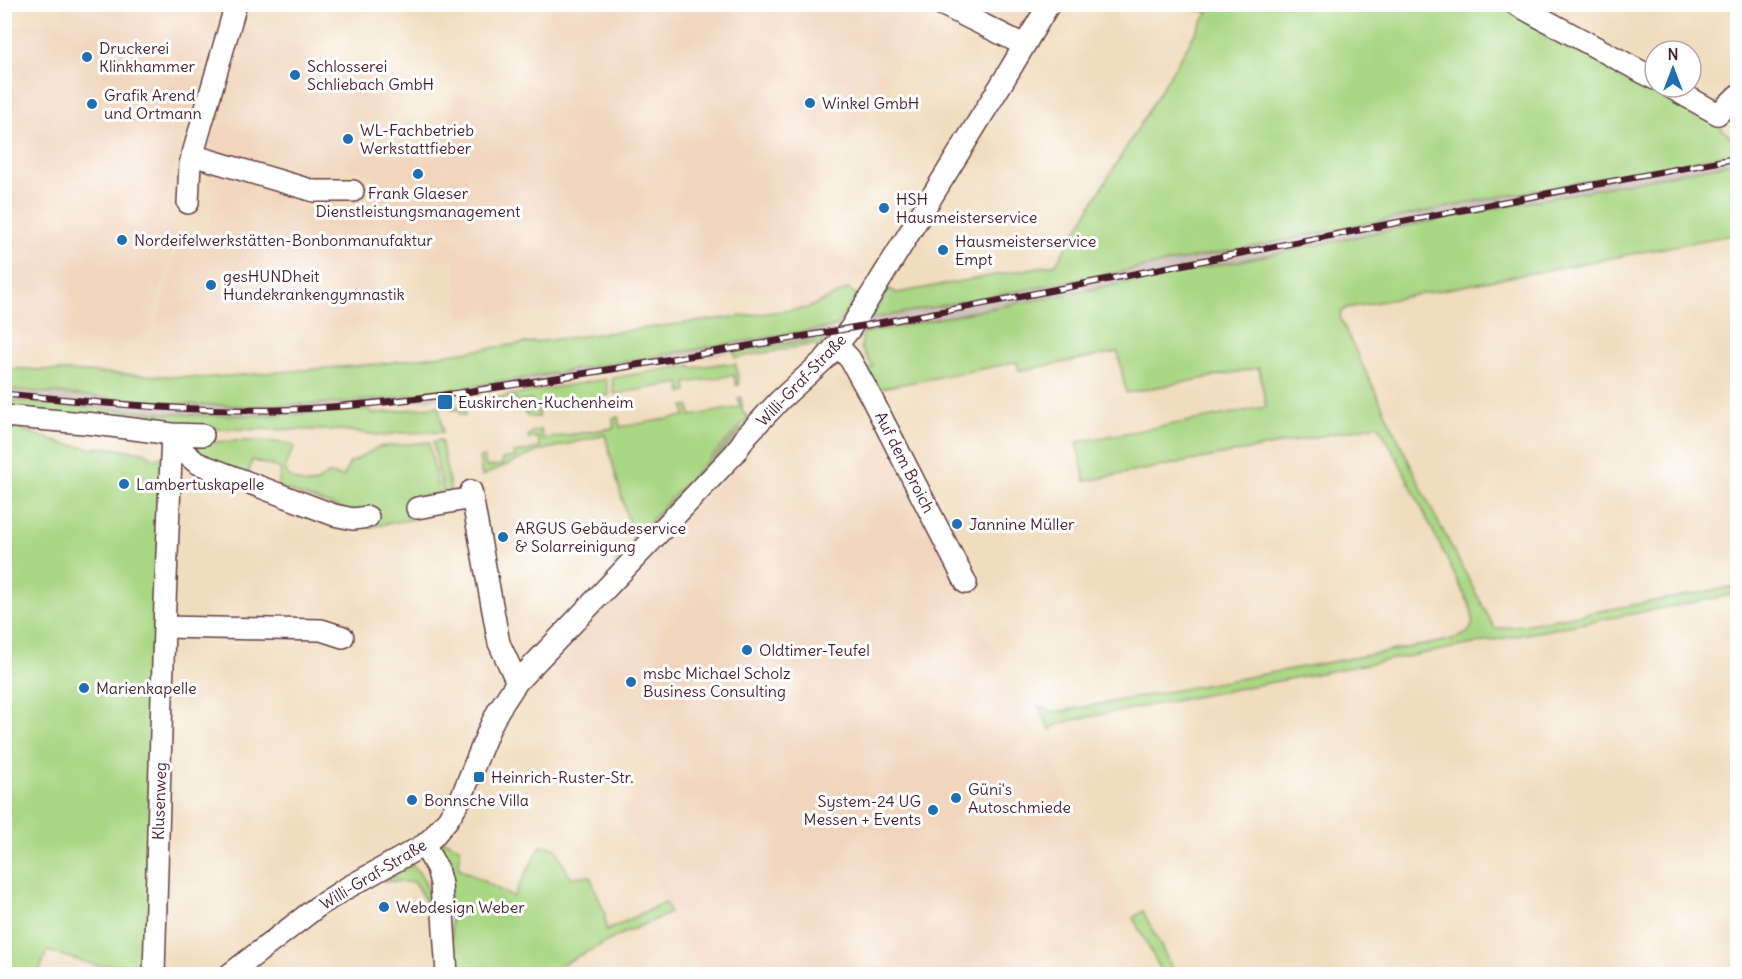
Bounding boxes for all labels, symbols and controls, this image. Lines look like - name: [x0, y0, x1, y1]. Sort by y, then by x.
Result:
- place label: Druckerei Klinkhammer: [99, 38, 196, 76]
- north arrow: [1643, 39, 1703, 99]
- text: N: [1667, 44, 1679, 64]
- marker: Druckerei Klinkhammer: [80, 50, 94, 64]
- place label: Schlosserei Schliebach GmbH: [307, 56, 434, 94]
- marker: Schlosserei Schliebach GmbH: [288, 68, 302, 82]
- place label: Grafik Arend und Ortmann: [104, 85, 202, 123]
- place label: Winkel GmbH: [822, 93, 919, 113]
- marker: Winkel GmbH: [803, 96, 817, 110]
- marker: Grafik Arend und Ortmann: [85, 97, 99, 111]
- place label: WL-Fachbetrieb Werkstattfieber: [360, 120, 474, 158]
- marker: WL-Fachbetrieb Werkstattfieber: [341, 132, 355, 146]
- marker: Frank Glaeser Dienstleistungsmanagement: [411, 167, 425, 181]
- place label: Frank Glaeser Dienstleistungsmanagement: [316, 183, 521, 221]
- place label: HSH Hausmeisterservice: [896, 189, 1037, 227]
- marker: HSH Hausmeisterservice: [877, 201, 891, 215]
- place label: Nordeifelwerkstätten-Bonbonmanufaktur: [134, 230, 433, 250]
- place label: Hausmeisterservice Empt: [955, 231, 1096, 269]
- marker: Nordeifelwerkstätten-Bonbonmanufaktur: [115, 233, 129, 247]
- marker: Hausmeisterservice Empt: [936, 243, 950, 257]
- place label: gesHUNDheit Hundekrankengymnastik: [223, 266, 405, 304]
- marker: gesHUNDheit Hundekrankengymnastik: [204, 278, 218, 292]
- street label: Willi-Graf-Straße: [752, 330, 850, 430]
- place label: Euskirchen-Kuchenheim: [458, 392, 634, 412]
- marker: Euskirchen-Kuchenheim: [436, 393, 454, 411]
- street label: Auf dem Broich: [871, 408, 939, 516]
- place label: Lambertuskapelle: [136, 474, 264, 494]
- marker: Lambertuskapelle: [117, 477, 131, 491]
- place label: Jannine Müller: [969, 514, 1075, 534]
- marker: Jannine Müller: [950, 517, 964, 531]
- place label: ARGUS Gebäudeservice & Solarreinigung: [515, 518, 686, 556]
- marker: ARGUS Gebäudeservice & Solarreinigung: [496, 530, 510, 544]
- place label: Oldtimer-Teufel: [759, 640, 870, 660]
- marker: Oldtimer-Teufel: [740, 643, 754, 657]
- place label: msbc Michael Scholz Business Consulting: [643, 663, 791, 701]
- marker: msbc Michael Scholz Business Consulting: [624, 675, 638, 689]
- place label: Marienkapelle: [96, 678, 197, 698]
- marker: Marienkapelle: [77, 681, 91, 695]
- street label: Klusenweg: [148, 762, 170, 840]
- place label: Heinrich-Ruster-Str.: [491, 767, 634, 787]
- marker: Heinrich-Ruster-Str.: [472, 770, 486, 784]
- place label: Güni's Autoschmiede: [968, 779, 1071, 817]
- place label: Bonnsche Villa: [424, 790, 529, 810]
- place label: System-24 UG Messen + Events: [804, 791, 921, 829]
- marker: Güni's Autoschmiede: [949, 791, 963, 805]
- marker: Bonnsche Villa: [405, 793, 419, 807]
- marker: System-24 UG Messen + Events: [926, 803, 940, 817]
- street label: Willi-Graf-Straße: [316, 834, 430, 914]
- place label: Webdesign Weber: [396, 897, 525, 917]
- marker: Webdesign Weber: [377, 900, 391, 914]

